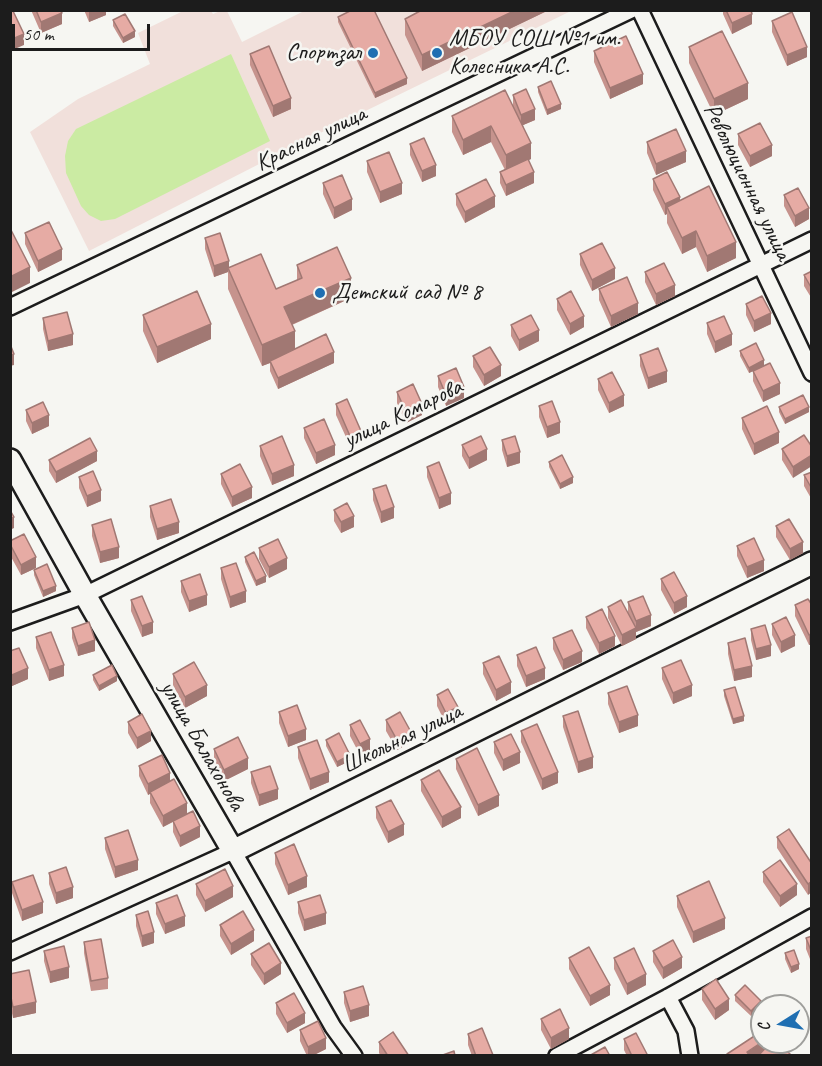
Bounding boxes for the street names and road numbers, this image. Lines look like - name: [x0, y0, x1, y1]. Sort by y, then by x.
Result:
- street label: Революционная улица: [697, 99, 797, 265]
- street label: Красная улица: [251, 100, 371, 178]
- street label: улица Комарова: [339, 373, 467, 455]
- street label: улица Балахонова: [153, 676, 251, 816]
- street label: Школьная улица: [337, 697, 467, 781]

